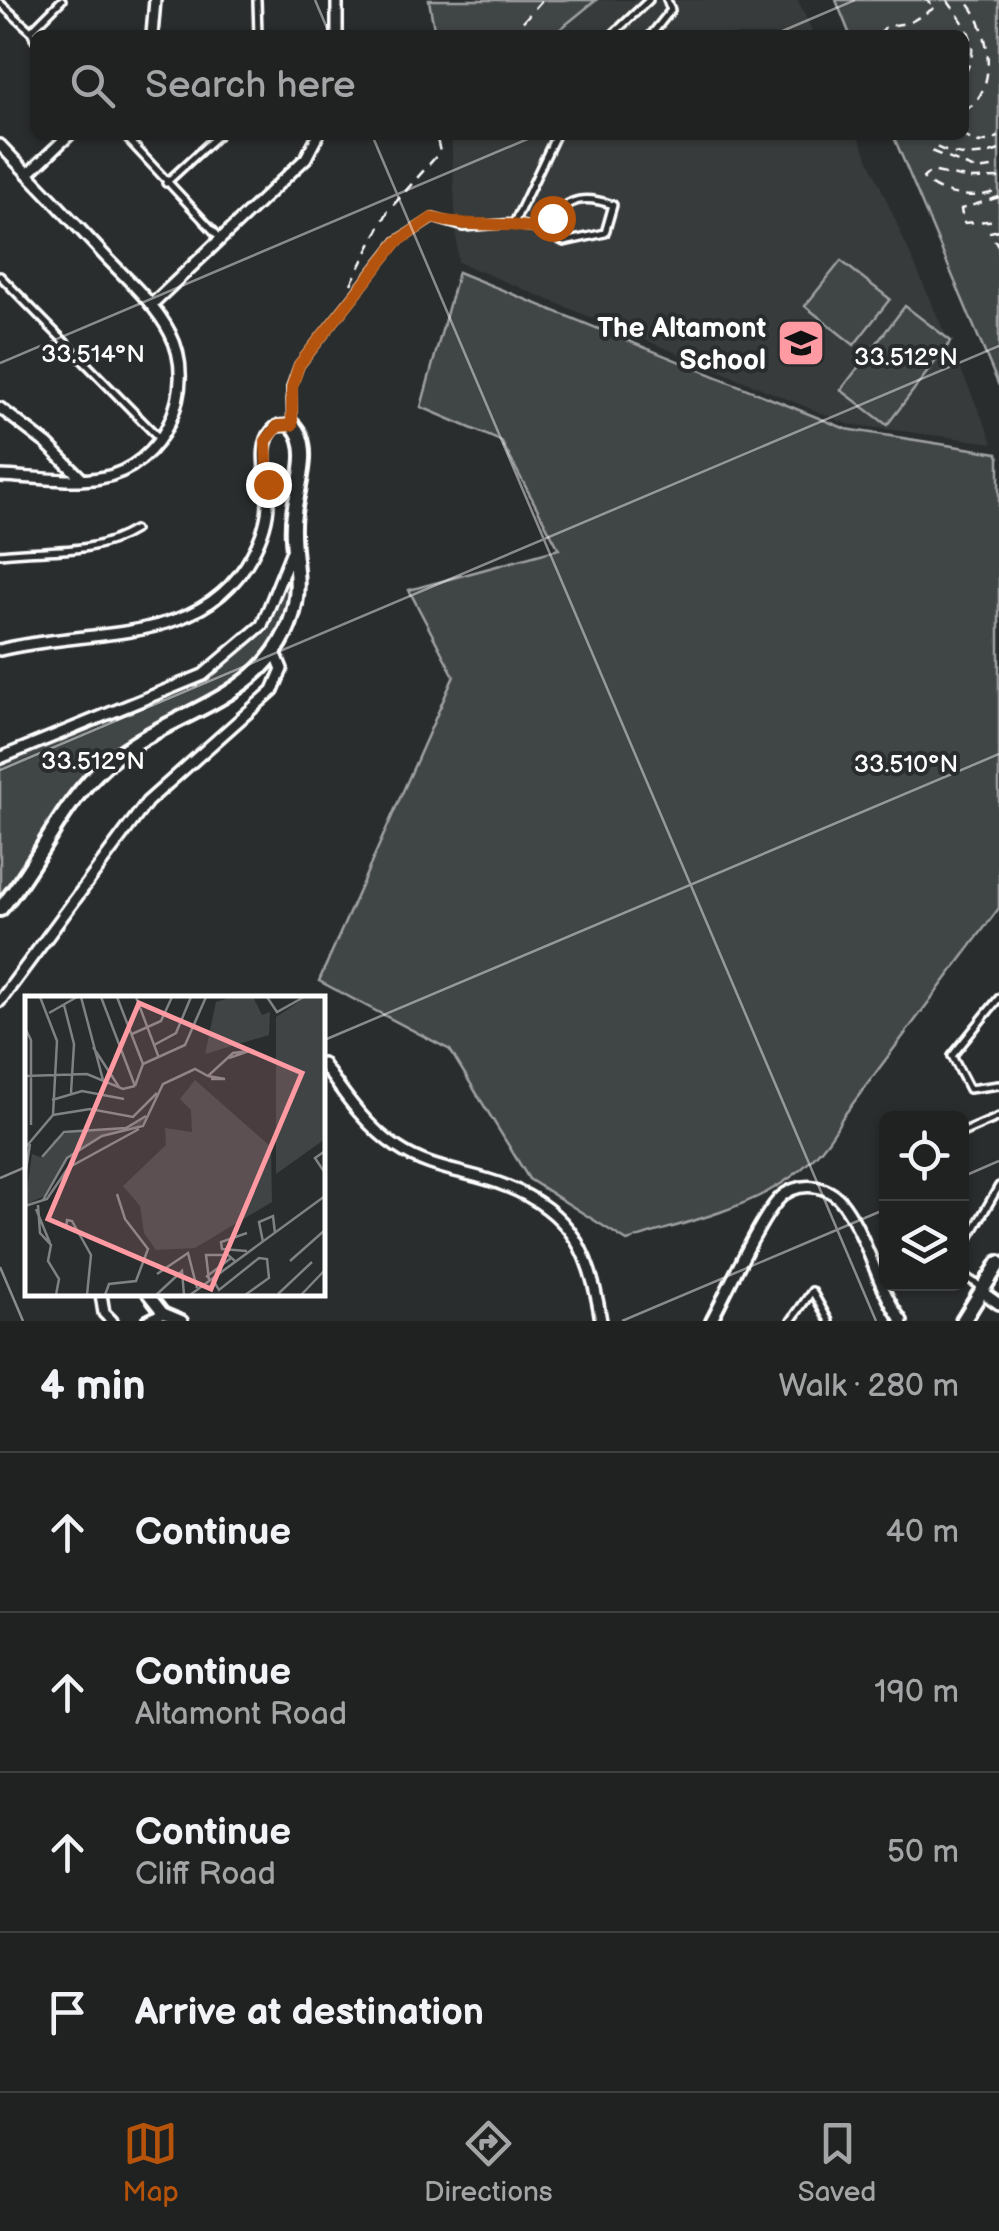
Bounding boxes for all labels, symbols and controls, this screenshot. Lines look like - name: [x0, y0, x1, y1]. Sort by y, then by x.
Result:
- search box: [30, 30, 969, 140]
- icon: search: [65, 58, 120, 113]
- text: Search here: [145, 63, 356, 108]
- route start: [530, 196, 576, 242]
- place label: The Altamont School: [597, 312, 766, 377]
- school or university icon: The Altamont School: [775, 317, 827, 369]
- text: 33.514°N: [41, 339, 145, 370]
- text: 33.512°N: [854, 342, 958, 373]
- route end: [246, 462, 292, 508]
- text: 33.512°N: [41, 746, 145, 777]
- text: 33.510°N: [854, 749, 958, 780]
- inset map: [25, 996, 325, 1296]
- map controls: [879, 1111, 969, 1291]
- button: locate: [879, 1111, 969, 1201]
- button: layers: [879, 1201, 969, 1291]
- text: 4 min: [40, 1361, 146, 1412]
- text: Walk · 280 m: [778, 1367, 959, 1406]
- icon: ahead: [40, 1505, 95, 1560]
- text: Continue: [135, 1510, 291, 1555]
- text: 40 m: [886, 1513, 959, 1552]
- text: Continue: [135, 1650, 291, 1695]
- icon: ahead: [40, 1665, 95, 1720]
- text: 190 m: [874, 1673, 959, 1712]
- text: Altamont Road: [135, 1695, 347, 1734]
- text: Continue: [135, 1810, 291, 1855]
- icon: ahead: [40, 1825, 95, 1880]
- text: 50 m: [887, 1833, 959, 1872]
- text: Cliff Road: [135, 1855, 276, 1894]
- icon: arrive: [40, 1985, 95, 2040]
- text: Arrive at destination: [135, 1990, 484, 2035]
- tab: Map: [123, 2116, 179, 2209]
- tab: Directions: [424, 2116, 553, 2209]
- tab: Saved: [798, 2116, 876, 2209]

